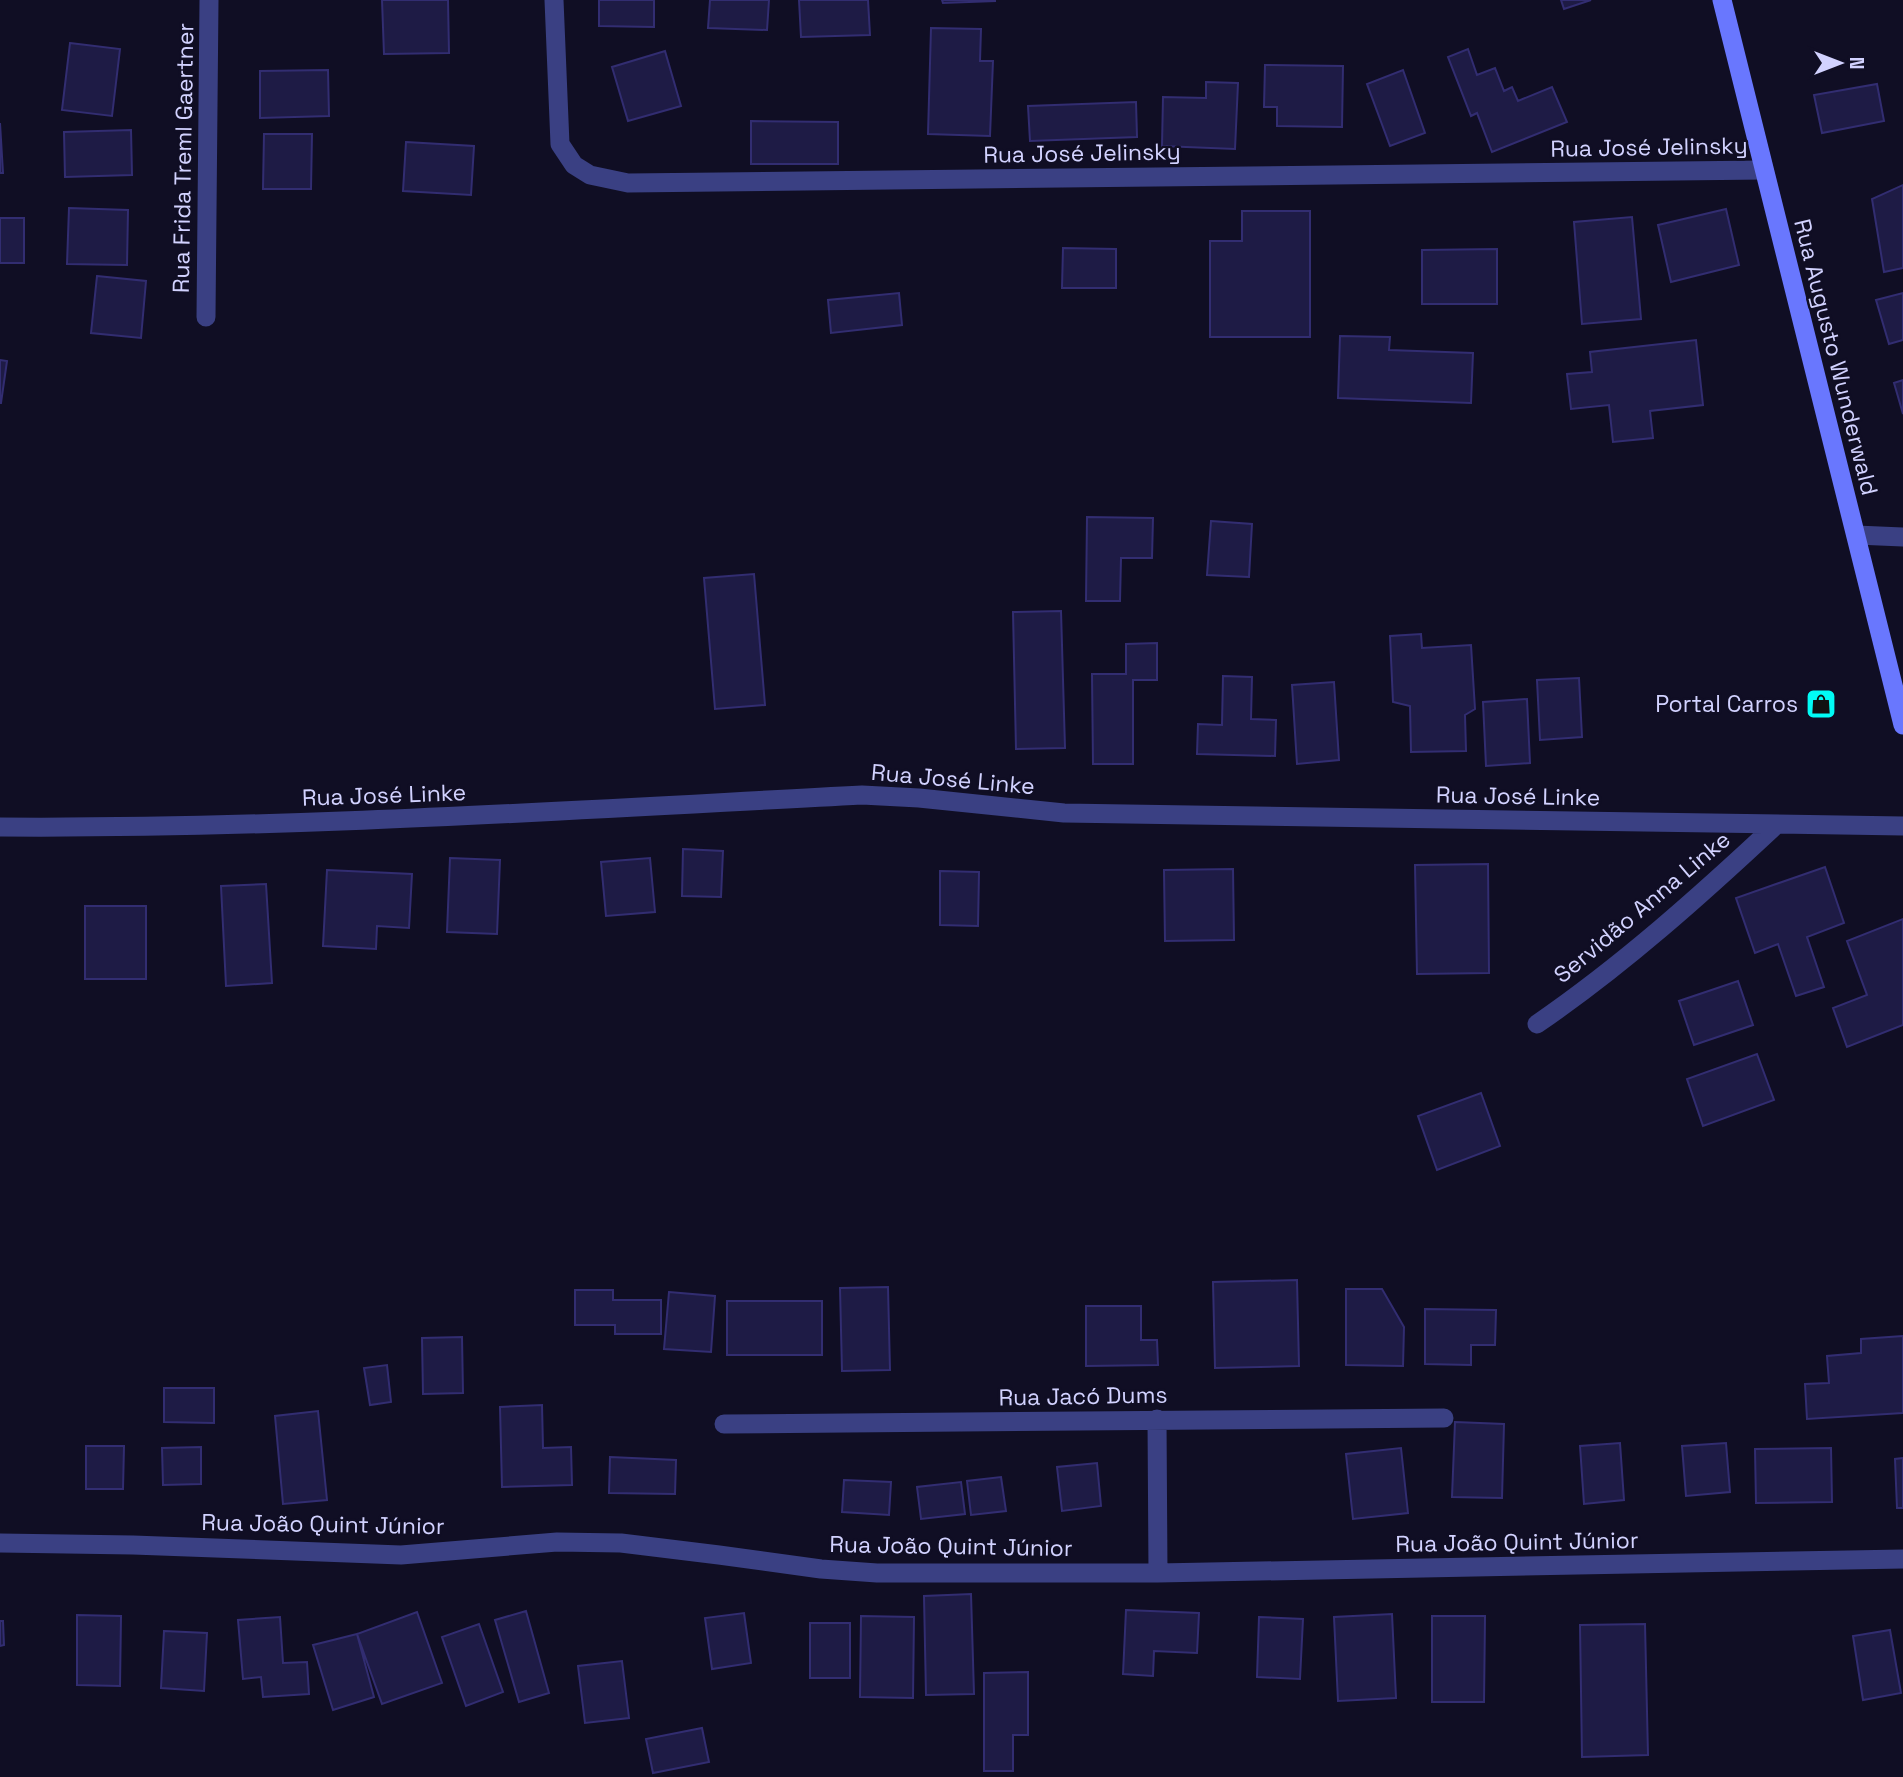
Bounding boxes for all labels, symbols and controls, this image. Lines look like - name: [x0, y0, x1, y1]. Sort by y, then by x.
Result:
- street label: Rua Frida Treml Gaertner: [166, 23, 200, 293]
- north arrow: [1805, 28, 1875, 98]
- text: N: [1844, 57, 1869, 69]
- street label: Rua José Jelinsky: [1550, 130, 1748, 164]
- street label: Rua José Jelinsky: [983, 136, 1181, 170]
- street label: Rua Augusto Wunderwald: [1787, 216, 1885, 498]
- shop icon: Portal Carros: [1804, 687, 1838, 721]
- place label: Portal Carros: [1655, 689, 1798, 719]
- street label: Rua José Linke: [870, 757, 1036, 801]
- street label: Rua José Linke: [301, 777, 467, 813]
- street label: Rua José Linke: [1436, 780, 1600, 812]
- street label: Servidão Anna Linke: [1548, 824, 1736, 990]
- street label: Rua Jacó Dums: [998, 1380, 1168, 1412]
- street label: Rua João Quint Júnior: [201, 1507, 445, 1541]
- street label: Rua João Quint Júnior: [1395, 1525, 1639, 1559]
- street label: Rua João Quint Júnior: [829, 1529, 1073, 1563]

